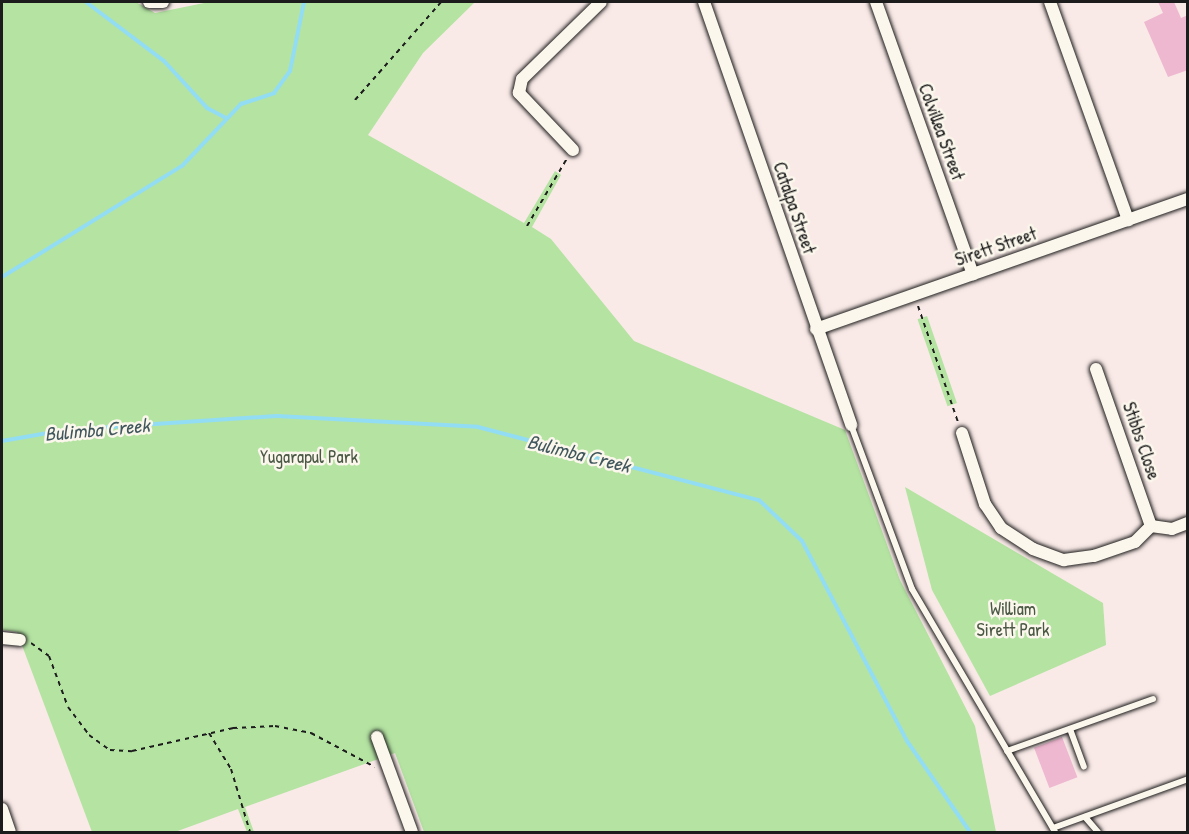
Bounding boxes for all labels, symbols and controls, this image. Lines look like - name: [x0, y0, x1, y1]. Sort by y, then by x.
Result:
- street label: Colvillea Street: [914, 81, 968, 183]
- street label: Catalpa Street: [768, 159, 820, 257]
- street label: Sirett Street: [952, 223, 1040, 271]
- street label: Stibbs Close: [1118, 399, 1164, 483]
- water label: Bulimba Creek: [44, 412, 150, 446]
- water label: Bulimba Creek: [525, 429, 633, 477]
- park label: Yugarapul Park: [260, 446, 358, 468]
- park label: William Sirett Park: [976, 599, 1050, 642]

